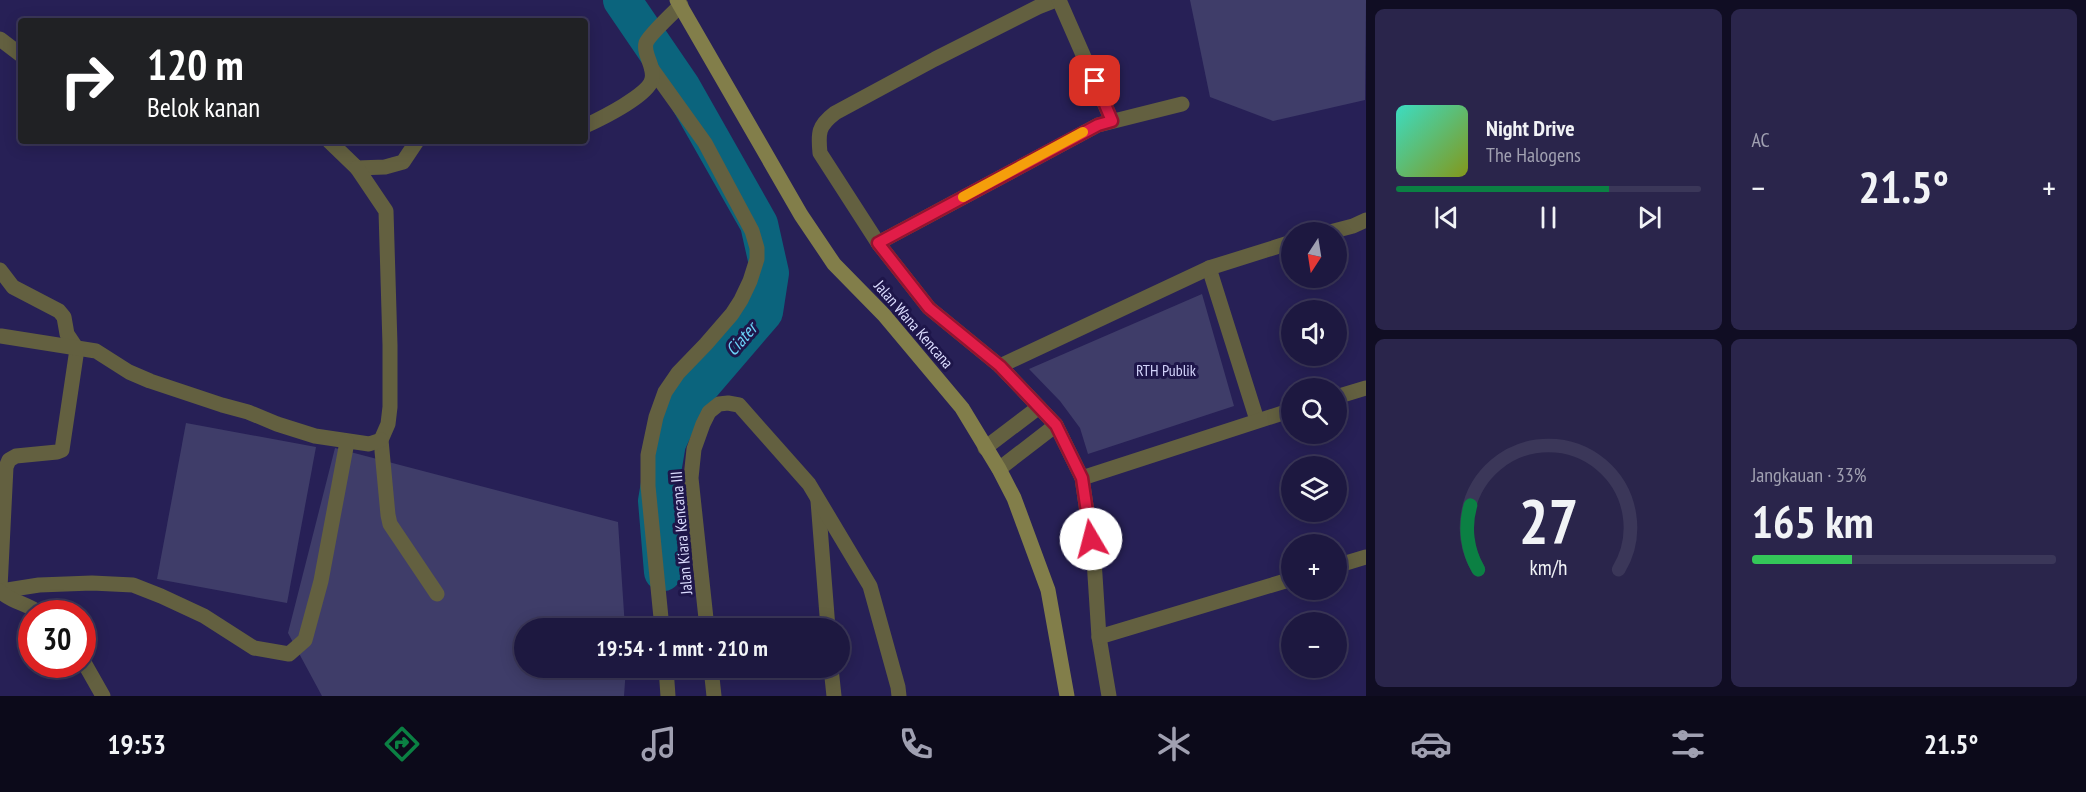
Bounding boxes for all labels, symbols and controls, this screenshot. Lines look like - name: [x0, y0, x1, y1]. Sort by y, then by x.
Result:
- text: 120 m: [147, 37, 244, 92]
- icon: right: [48, 42, 126, 120]
- pin: [1069, 55, 1120, 106]
- icon: arrive: [1078, 64, 1111, 97]
- text: Belok kanan: [147, 90, 260, 124]
- text: Night Drive: [1486, 114, 1575, 142]
- text: AC: [1752, 127, 1770, 153]
- text: The Halogens: [1486, 142, 1581, 168]
- text: 21.5°: [1859, 157, 1949, 215]
- text: −: [1752, 166, 1765, 209]
- text: +: [2042, 166, 2056, 209]
- icon: previous: [1430, 201, 1463, 234]
- icon: pause: [1532, 201, 1565, 234]
- icon: next: [1633, 201, 1666, 234]
- north arrow: [1281, 222, 1347, 288]
- map controls: [1281, 222, 1347, 678]
- street label: Jalan Wana Kencana: [870, 275, 958, 372]
- button: sound: [1281, 300, 1347, 366]
- water label: Ciater: [720, 315, 764, 360]
- park label: RTH Publik: [1136, 360, 1197, 380]
- button: search: [1281, 378, 1347, 444]
- button: layers: [1281, 456, 1347, 522]
- text: Jangkauan · 33%: [1752, 462, 1866, 488]
- street label: Jalan Kiara Kencana III: [666, 470, 696, 596]
- text: 27: [1518, 480, 1578, 561]
- text: 165 km: [1752, 492, 1874, 550]
- position arrow: [1059, 507, 1123, 571]
- button: +: [1281, 534, 1347, 600]
- text: km/h: [1529, 553, 1567, 581]
- speed limit sign: 30: [18, 600, 96, 678]
- button: −: [1281, 612, 1347, 678]
- text: 19:54 · 1 mnt · 210 m: [596, 634, 768, 662]
- icon: directions: [381, 723, 423, 765]
- icon: music: [638, 723, 680, 765]
- icon: phone: [895, 723, 937, 765]
- icon: climate: [1153, 723, 1195, 765]
- icon: car: [1410, 723, 1452, 765]
- icon: filters: [1667, 723, 1709, 765]
- text: 19:53: [108, 727, 166, 761]
- text: 21.5°: [1924, 727, 1978, 761]

